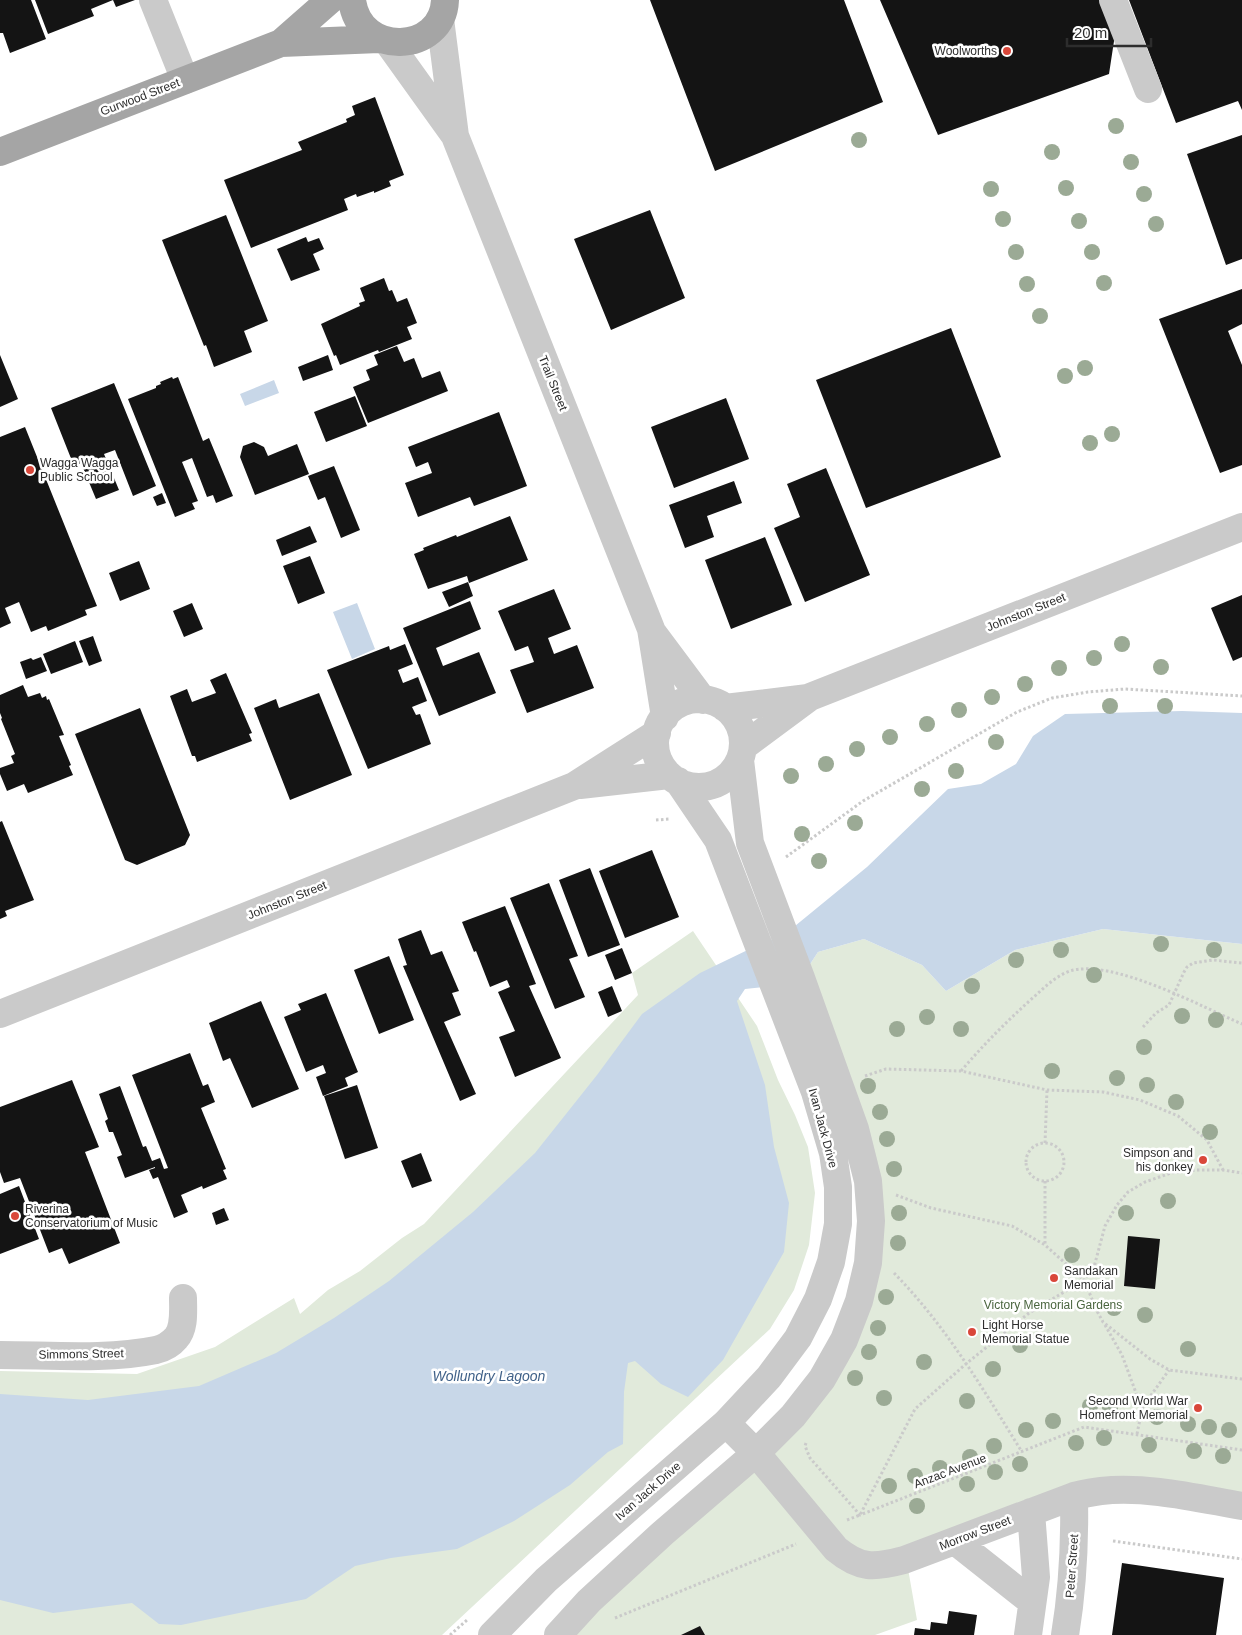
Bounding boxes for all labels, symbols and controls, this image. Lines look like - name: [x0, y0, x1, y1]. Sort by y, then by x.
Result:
- scale bar: [1067, 15, 1151, 47]
- text: 20 m: [1074, 24, 1107, 41]
- place label: Woolworths: [935, 44, 997, 58]
- marker: Woolworths: [1001, 45, 1013, 57]
- street label: Gurwood Street: [98, 75, 182, 119]
- street label: Trail Street: [536, 353, 571, 413]
- place label: Wagga Wagga Public School: [40, 456, 119, 484]
- marker: Wagga Wagga Public School: [24, 464, 36, 476]
- street label: Johnston Street: [984, 590, 1068, 634]
- street label: Johnston Street: [245, 878, 329, 922]
- street label: Ivan Jack Drive: [806, 1087, 840, 1170]
- place label: Simpson and his donkey: [1123, 1146, 1193, 1174]
- marker: Simpson and his donkey: [1197, 1154, 1209, 1166]
- place label: Riverina Conservatorium of Music: [25, 1202, 158, 1230]
- marker: Riverina Conservatorium of Music: [9, 1210, 21, 1222]
- place label: Sandakan Memorial: [1064, 1264, 1118, 1292]
- marker: Sandakan Memorial: [1048, 1272, 1060, 1284]
- park label: Victory Memorial Gardens: [984, 1298, 1122, 1312]
- place label: Light Horse Memorial Statue: [982, 1318, 1070, 1346]
- marker: Light Horse Memorial Statue: [966, 1326, 978, 1338]
- street label: Simmons Street: [38, 1346, 124, 1362]
- water label: Wollundry Lagoon: [433, 1368, 546, 1384]
- place label: Second World War Homefront Memorial: [1079, 1394, 1188, 1422]
- marker: Second World War Homefront Memorial: [1192, 1402, 1204, 1414]
- street label: Anzac Avenue: [912, 1451, 989, 1491]
- street label: Ivan Jack Drive: [612, 1459, 684, 1523]
- street label: Morrow Street: [937, 1513, 1013, 1553]
- street label: Peter Street: [1063, 1533, 1081, 1598]

